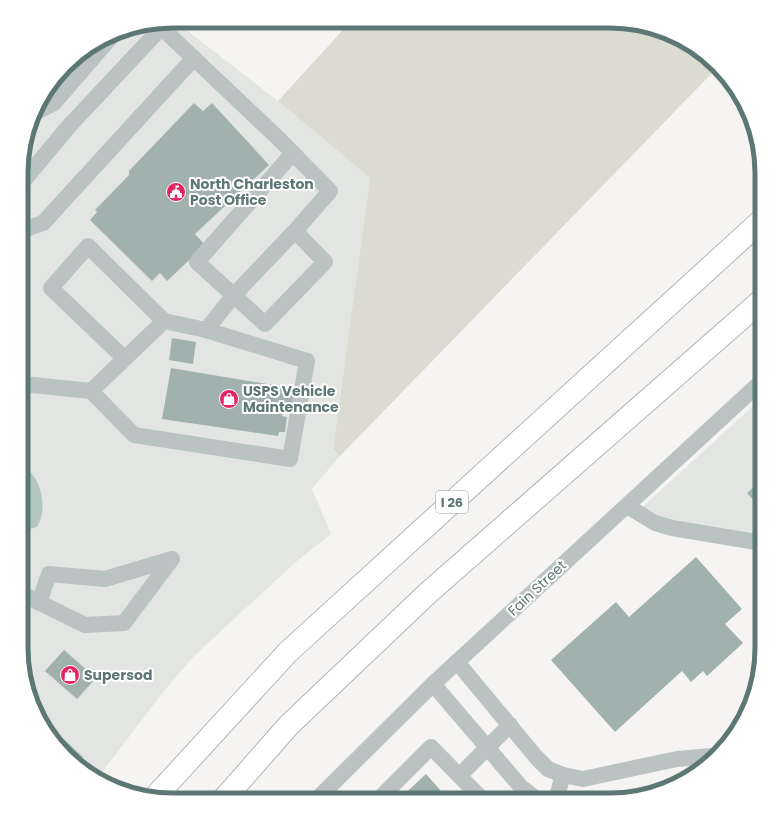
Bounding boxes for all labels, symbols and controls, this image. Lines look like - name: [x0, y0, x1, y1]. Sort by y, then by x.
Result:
- place label: North Charleston Post Office: [190, 174, 314, 210]
- public building icon: North Charleston Post Office: [165, 181, 187, 203]
- place label: USPS Vehicle Maintenance: [243, 381, 339, 417]
- shop icon: USPS Vehicle Maintenance: [218, 388, 240, 410]
- road number: I 26: [436, 491, 468, 513]
- street label: Fain Street: [503, 556, 571, 620]
- shop icon: Supersod: [59, 664, 81, 686]
- place label: Supersod: [84, 665, 152, 685]

